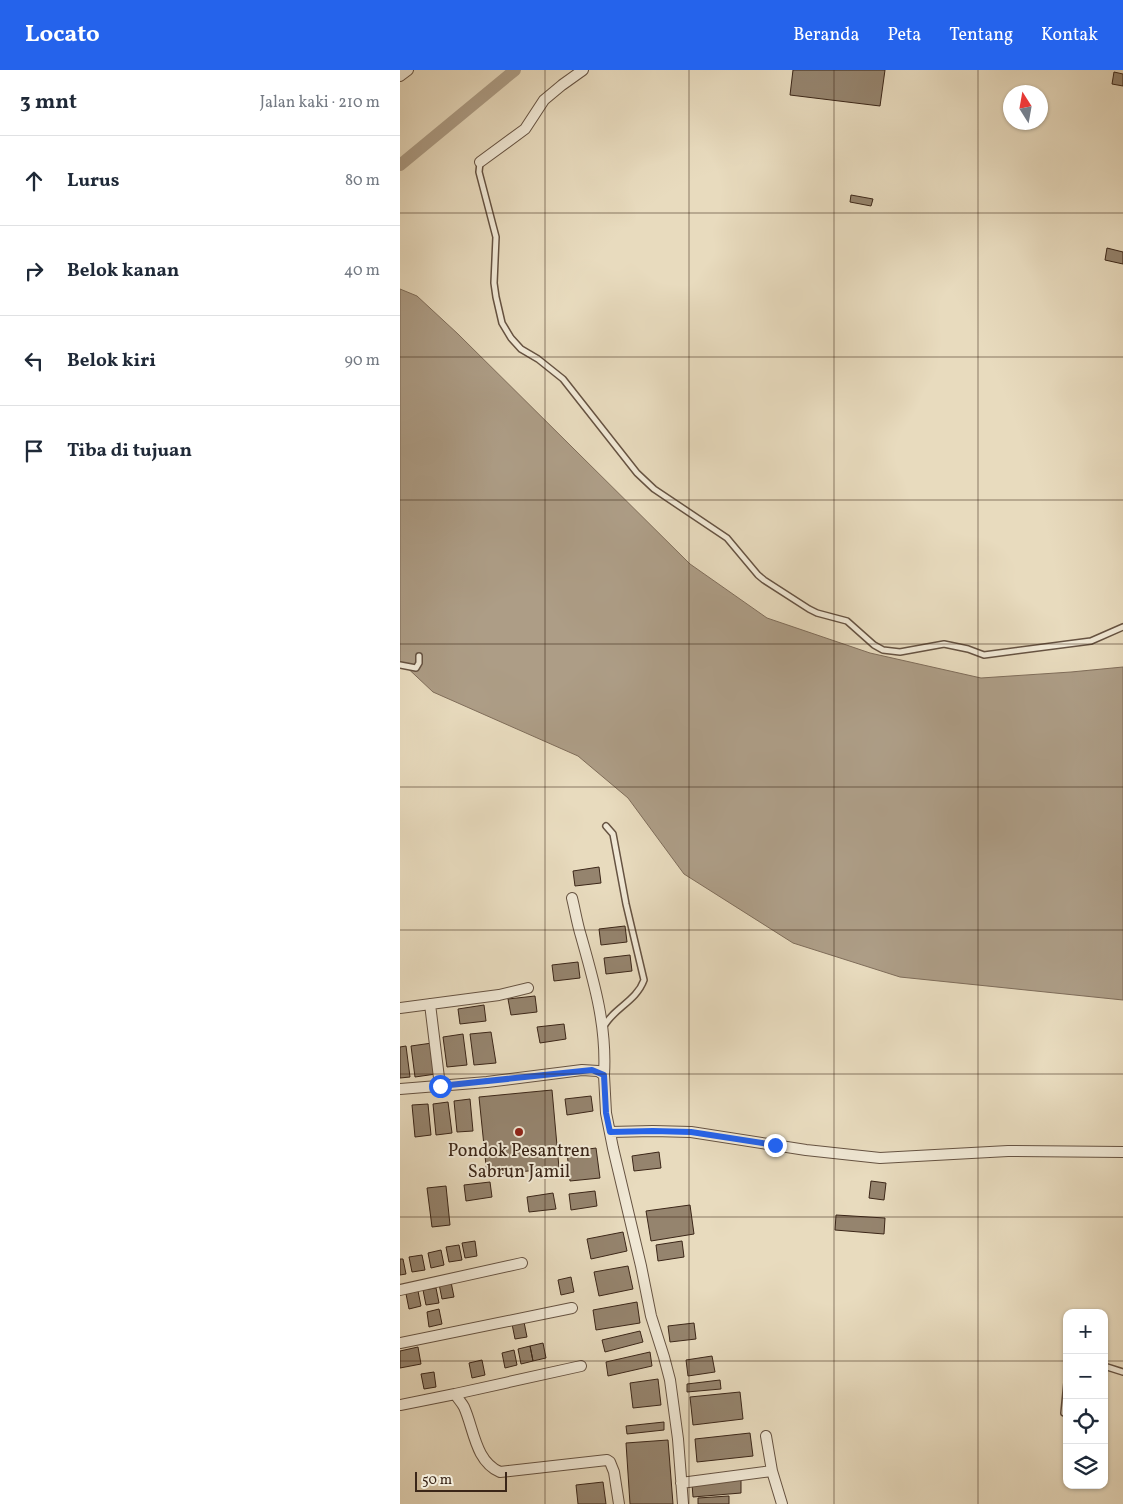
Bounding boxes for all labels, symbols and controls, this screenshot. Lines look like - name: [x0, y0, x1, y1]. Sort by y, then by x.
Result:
- text: Locato: [25, 18, 100, 52]
- text: Beranda: [793, 23, 859, 48]
- text: Peta: [887, 23, 921, 48]
- text: Tentang: [949, 23, 1013, 48]
- text: Kontak: [1041, 23, 1098, 48]
- north arrow: [1003, 85, 1048, 130]
- text: 3 mnt: [20, 88, 77, 117]
- text: Jalan kaki · 210 m: [260, 92, 380, 114]
- icon: ahead: [20, 167, 48, 195]
- text: Lurus: [67, 168, 119, 194]
- text: 80 m: [345, 170, 380, 192]
- icon: right: [20, 257, 48, 285]
- text: Belok kanan: [67, 258, 179, 284]
- text: 40 m: [344, 260, 380, 282]
- icon: left: [20, 347, 48, 375]
- text: Belok kiri: [67, 348, 156, 374]
- text: 90 m: [344, 350, 380, 372]
- icon: arrive: [20, 437, 48, 465]
- text: Tiba di tujuan: [67, 438, 192, 464]
- route start: [429, 1075, 452, 1098]
- marker: Pondok Pesantren Sabrun Jamil: [513, 1126, 525, 1138]
- route end: [764, 1134, 787, 1157]
- place label: Pondok Pesantren Sabrun Jamil: [448, 1139, 591, 1185]
- map controls: [1063, 1309, 1108, 1489]
- button: +: [1063, 1309, 1108, 1354]
- button: −: [1063, 1354, 1108, 1399]
- button: locate: [1063, 1399, 1108, 1444]
- button: layers: [1063, 1444, 1108, 1489]
- scale bar: [415, 1469, 508, 1492]
- text: 50 m: [422, 1471, 452, 1490]

